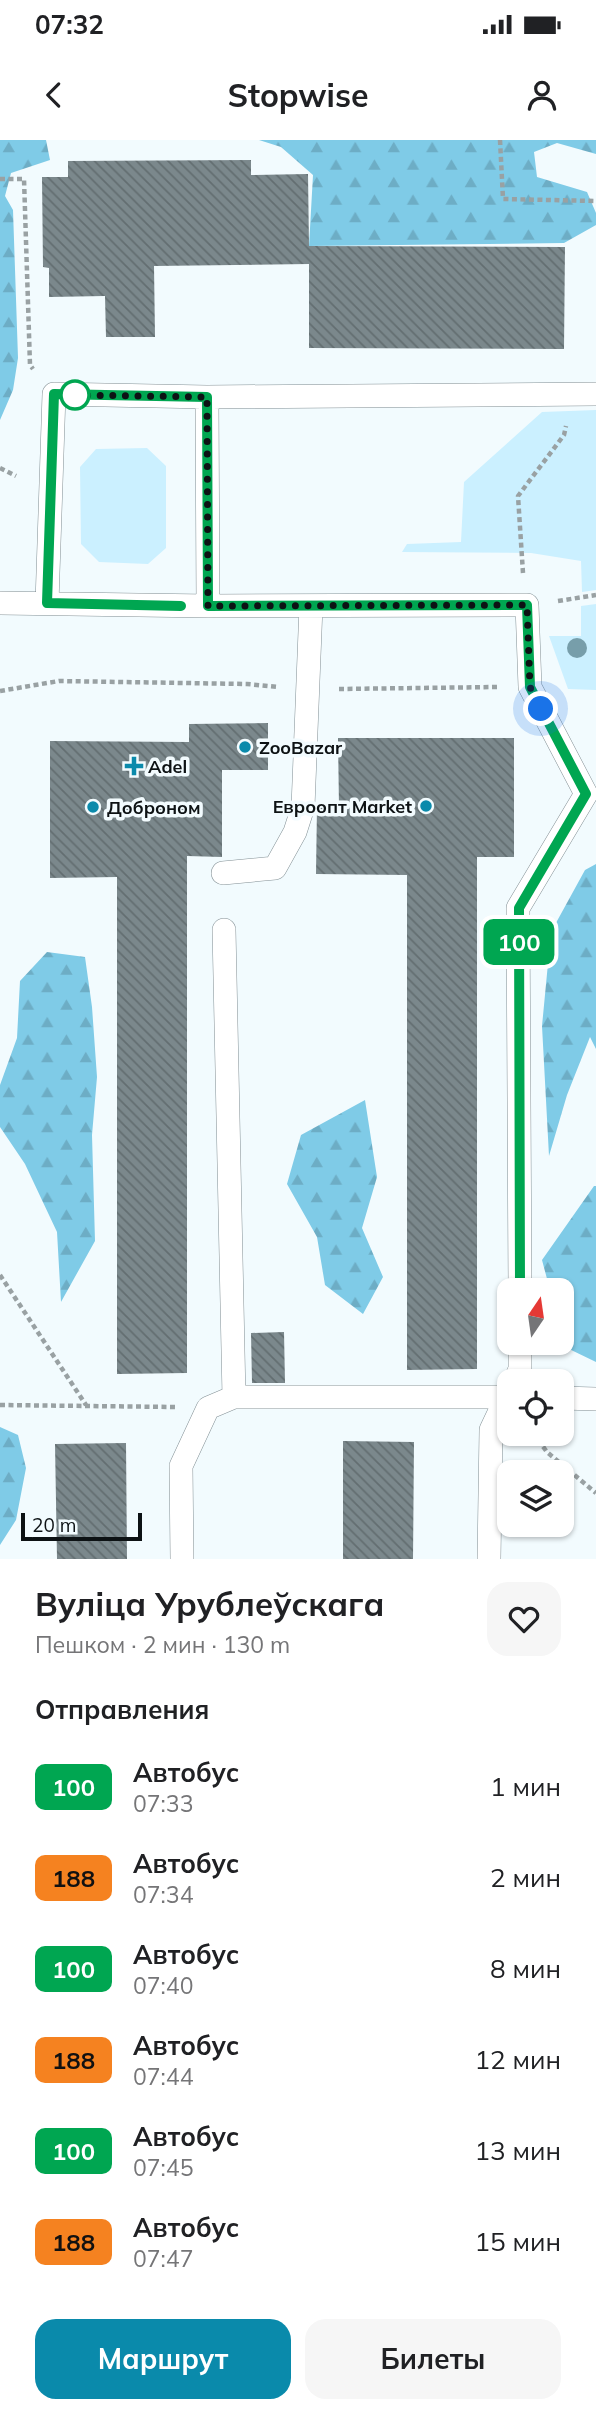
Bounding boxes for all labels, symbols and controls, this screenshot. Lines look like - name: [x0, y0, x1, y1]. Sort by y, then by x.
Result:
- text: 07:32: [35, 8, 104, 41]
- text: Stopwise: [227, 75, 369, 115]
- icon: back: [35, 76, 73, 114]
- icon: person: [523, 76, 561, 114]
- unlabelled marker: [60, 380, 90, 410]
- your location: [523, 691, 558, 726]
- place label: ZooBazar: [259, 736, 343, 759]
- marker: ZooBazar: [237, 739, 253, 755]
- place label: Adel: [148, 755, 187, 778]
- marker: Adel: [126, 758, 142, 774]
- place label: Евроопт Market: [273, 795, 412, 818]
- place label: Доброном: [107, 796, 201, 819]
- marker: Евроопт Market: [418, 798, 434, 814]
- marker: Доброном: [85, 799, 101, 815]
- line badge: 100: [479, 919, 559, 965]
- text: 100: [497, 927, 541, 957]
- north arrow: [497, 1278, 574, 1354]
- map controls: [497, 1278, 574, 1537]
- button: locate: [497, 1369, 574, 1446]
- button: layers: [497, 1460, 574, 1537]
- scale bar: [21, 1510, 142, 1542]
- text: 20 m: [32, 1513, 76, 1537]
- button: heart: [487, 1582, 561, 1656]
- text: Вуліца Урублеўскага: [35, 1583, 384, 1624]
- text: Пешком · 2 мин · 130 m: [35, 1630, 290, 1659]
- text: Отправления: [35, 1693, 209, 1726]
- text: Автобус: [133, 1756, 239, 1789]
- text: 1 мин: [490, 1770, 561, 1803]
- text: 100: [52, 1772, 95, 1802]
- text: 07:33: [133, 1789, 193, 1818]
- text: Автобус: [133, 1847, 239, 1880]
- text: 2 мин: [490, 1861, 561, 1894]
- text: 188: [52, 1863, 95, 1893]
- text: 07:34: [133, 1880, 193, 1909]
- text: Автобус: [133, 1938, 239, 1971]
- text: 8 мин: [490, 1952, 561, 1985]
- text: 100: [52, 1954, 95, 1984]
- text: 07:40: [133, 1971, 193, 2000]
- text: Автобус: [133, 2029, 239, 2062]
- text: 12 мин: [474, 2043, 561, 2076]
- text: 188: [52, 2045, 95, 2075]
- text: 07:44: [133, 2062, 193, 2091]
- text: Автобус: [133, 2120, 239, 2153]
- text: 13 мин: [474, 2134, 561, 2167]
- text: 100: [52, 2136, 95, 2166]
- text: 07:45: [133, 2153, 193, 2182]
- text: Автобус: [133, 2211, 239, 2244]
- text: 15 мин: [474, 2225, 561, 2258]
- text: 188: [52, 2227, 95, 2257]
- text: 07:47: [133, 2244, 193, 2273]
- button: Маршрут: [35, 2319, 291, 2399]
- button: Билеты: [305, 2319, 561, 2399]

